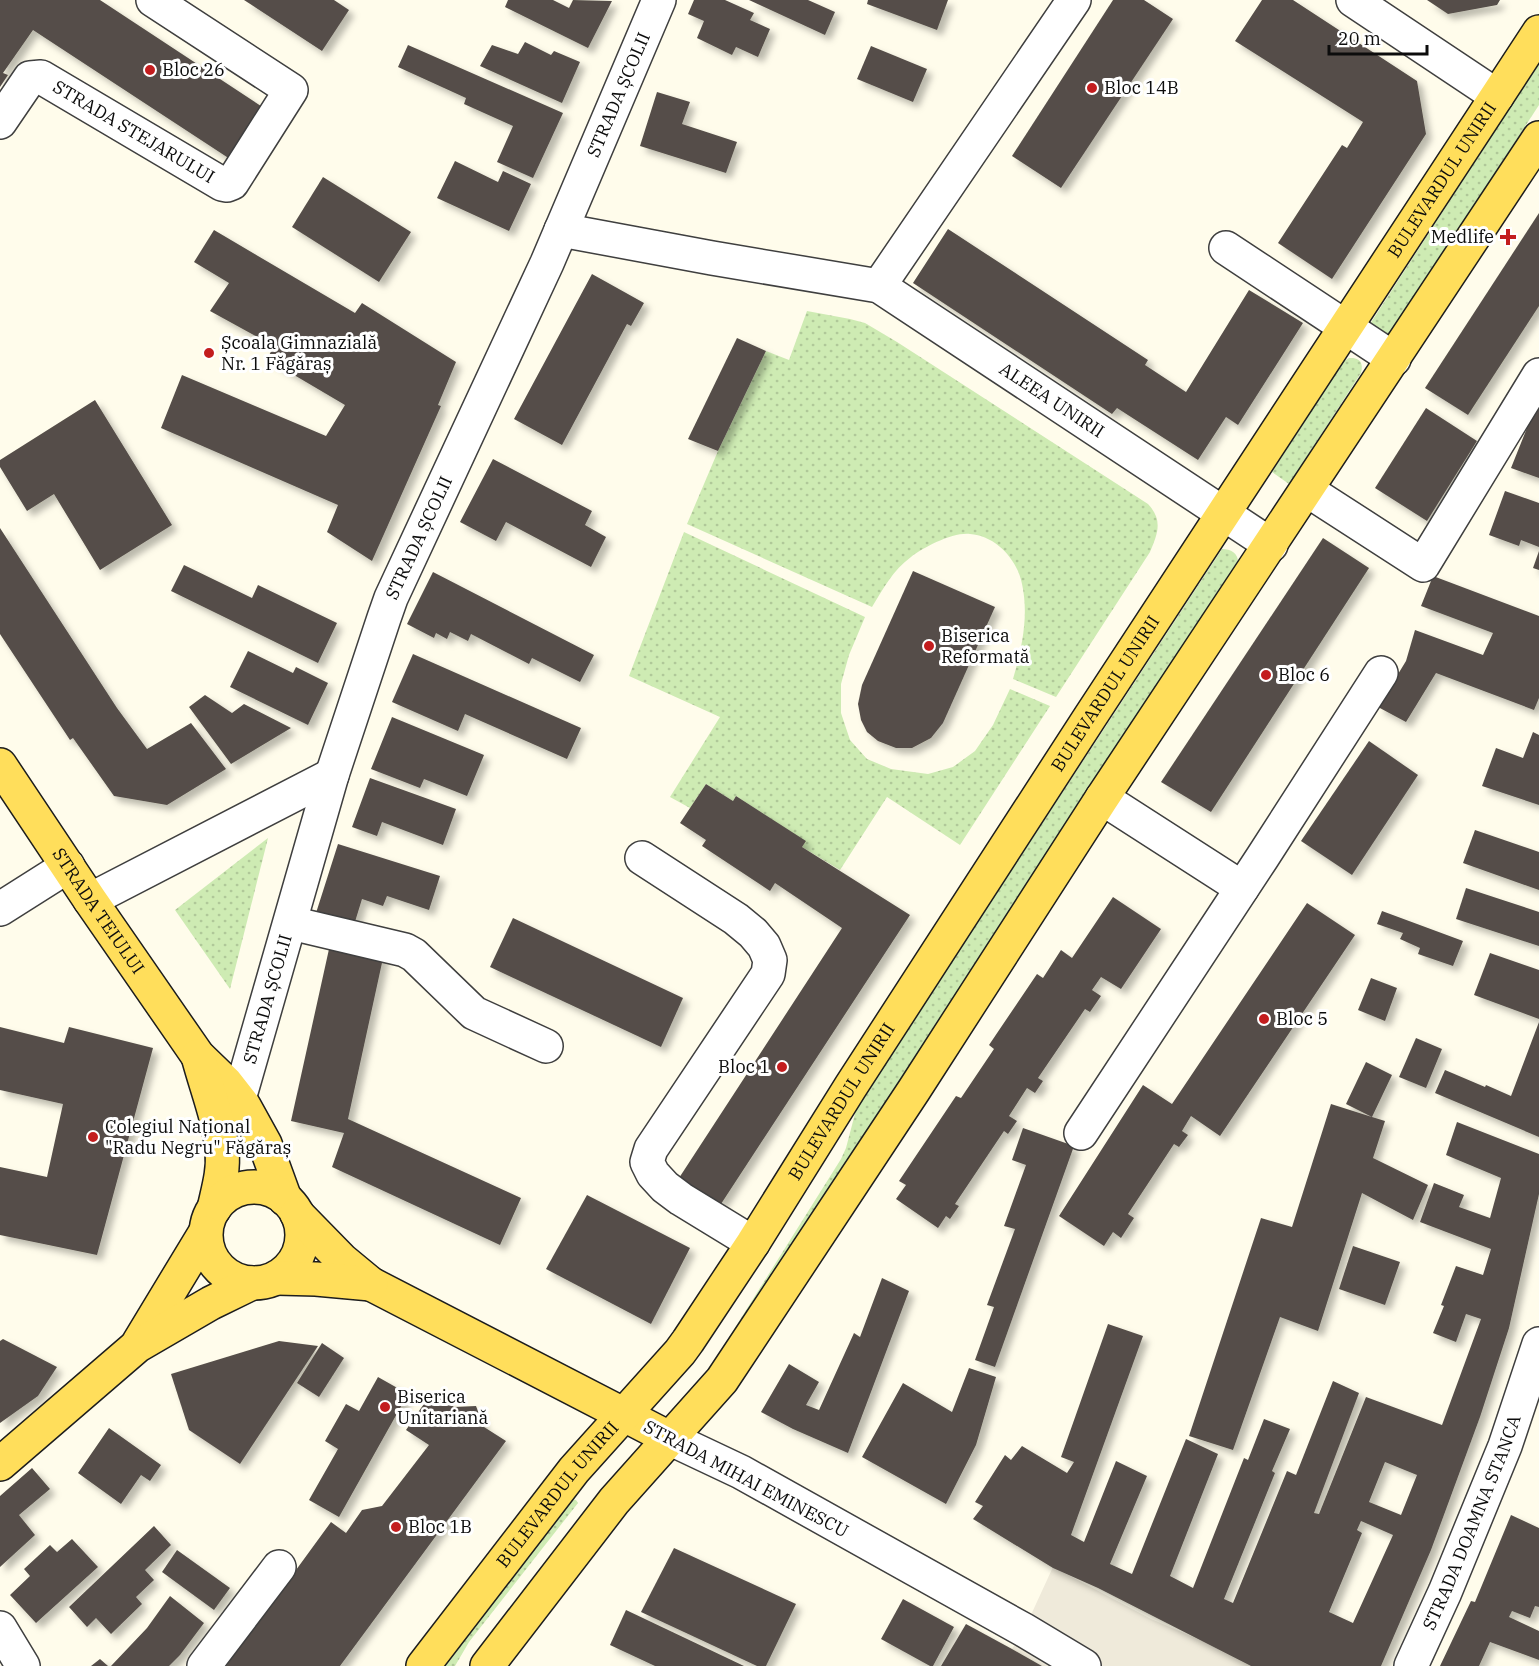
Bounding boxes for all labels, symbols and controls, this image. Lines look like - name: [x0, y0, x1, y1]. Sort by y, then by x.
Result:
- scale bar: [1329, 18, 1426, 56]
- text: 20 m: [1338, 27, 1381, 50]
- street label: STRADA ȘCOLII: [581, 29, 655, 161]
- place label: Bloc 26: [162, 58, 225, 81]
- marker: Bloc 26: [143, 63, 157, 77]
- street label: STRADA STEJARULUI: [49, 75, 219, 188]
- place label: Bloc 14B: [1104, 76, 1179, 99]
- marker: Bloc 14B: [1085, 81, 1099, 95]
- street label: BULEVARDUL UNIRII: [1382, 97, 1501, 262]
- place label: Medlife: [1431, 225, 1494, 248]
- marker: Medlife: [1499, 228, 1517, 246]
- place label: Școala Gimnazială Nr. 1 Făgăraș: [221, 331, 377, 375]
- marker: Școala Gimnazială Nr. 1 Făgăraș: [202, 346, 216, 360]
- street label: ALEEA UNIRII: [995, 357, 1109, 443]
- street label: STRADA ȘCOLII: [380, 472, 457, 603]
- street label: BULEVARDUL UNIRII: [1046, 611, 1164, 776]
- place label: Biserica Reformată: [941, 624, 1030, 668]
- marker: Biserica Reformată: [922, 639, 936, 653]
- place label: Bloc 6: [1278, 663, 1330, 686]
- marker: Bloc 6: [1259, 668, 1273, 682]
- street label: STRADA TEIULUI: [47, 843, 150, 978]
- street label: STRADA ȘCOLII: [238, 931, 297, 1066]
- place label: Bloc 5: [1276, 1007, 1328, 1030]
- marker: Bloc 5: [1257, 1012, 1271, 1026]
- street label: BULEVARDUL UNIRII: [783, 1019, 900, 1184]
- place label: Bloc 1: [718, 1055, 770, 1078]
- marker: Bloc 1: [775, 1060, 789, 1074]
- place label: Colegiul Național "Radu Negru" Făgăraș: [105, 1115, 291, 1159]
- marker: Colegiul Național "Radu Negru" Făgăraș: [86, 1130, 100, 1144]
- place label: Biserica Unitariană: [397, 1385, 489, 1429]
- marker: Biserica Unitariană: [378, 1400, 392, 1414]
- street label: STRADA DOAMNA STANCA: [1417, 1411, 1526, 1634]
- street label: STRADA MIHAI EMINESCU: [640, 1415, 853, 1542]
- street label: BULEVARDUL UNIRII: [491, 1416, 623, 1572]
- place label: Bloc 1B: [408, 1515, 472, 1538]
- marker: Bloc 1B: [389, 1520, 403, 1534]

